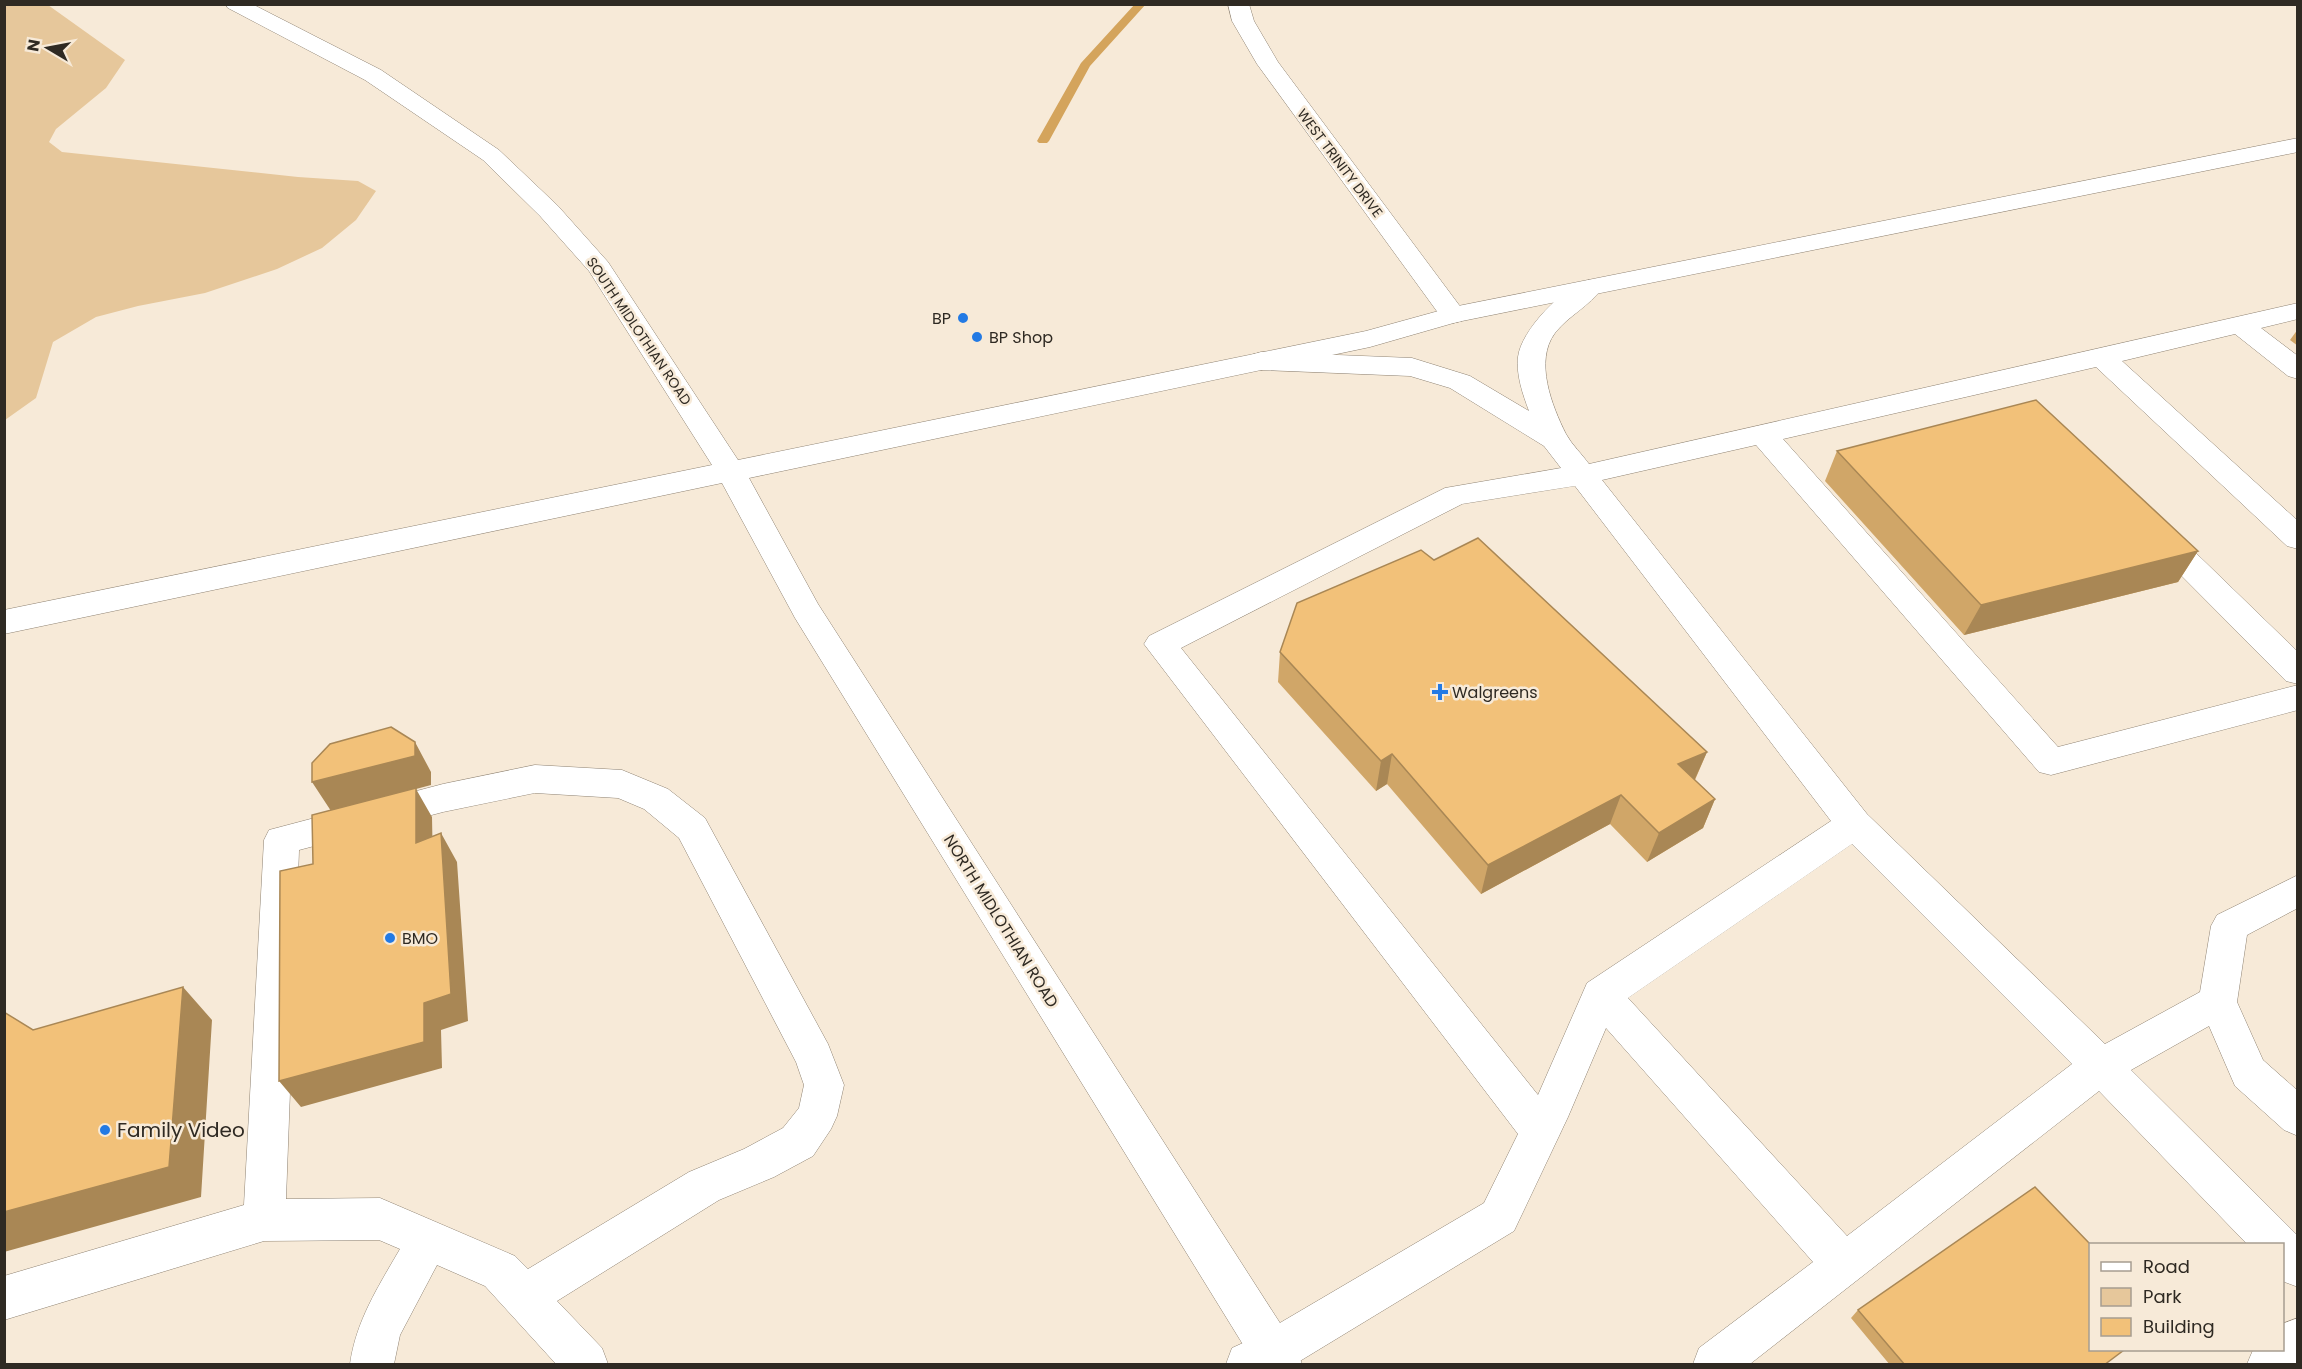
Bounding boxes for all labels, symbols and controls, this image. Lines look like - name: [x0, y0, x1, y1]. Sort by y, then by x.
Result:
- north arrow: [18, 18, 78, 78]
- text: N: [21, 38, 46, 53]
- street label: WEST TRINITY DRIVE: [1293, 105, 1387, 221]
- street label: SOUTH MIDLOTHIAN ROAD: [582, 253, 696, 409]
- place label: BP: [932, 307, 951, 330]
- marker: BP: [956, 311, 970, 325]
- place label: BP Shop: [989, 326, 1053, 349]
- marker: BP Shop: [970, 330, 984, 344]
- place label: Walgreens: [1452, 681, 1538, 704]
- marker: Walgreens: [1433, 685, 1447, 699]
- street label: NORTH MIDLOTHIAN ROAD: [938, 830, 1064, 1012]
- place label: BMO: [402, 927, 438, 950]
- marker: BMO: [383, 931, 397, 945]
- place label: Family Video: [117, 1116, 245, 1144]
- marker: Family Video: [98, 1123, 112, 1137]
- legend: [2089, 1243, 2284, 1351]
- text: Road: [2143, 1254, 2190, 1279]
- text: Park: [2143, 1284, 2182, 1309]
- text: Building: [2143, 1314, 2215, 1339]

